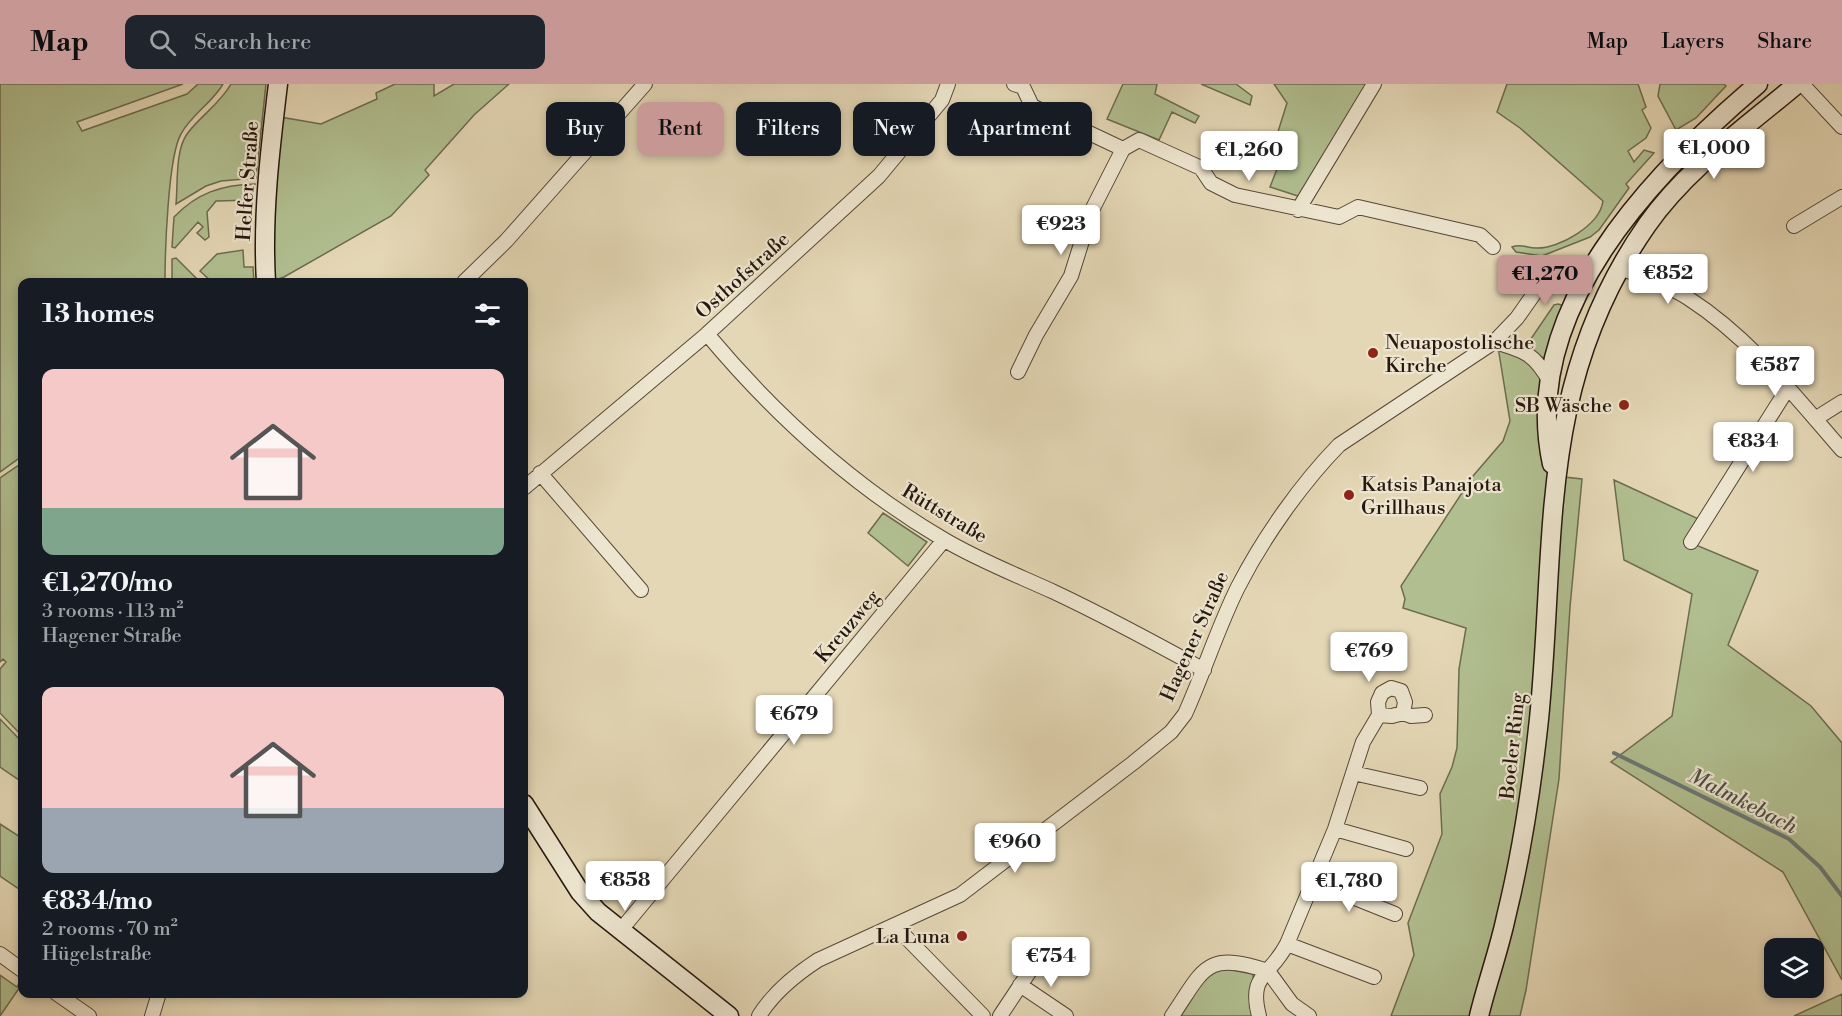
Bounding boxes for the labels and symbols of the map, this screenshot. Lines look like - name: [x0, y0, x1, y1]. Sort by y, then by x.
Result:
- street label: Helfer Straße: [232, 120, 265, 242]
- pin: €1,000: [1665, 129, 1763, 180]
- pin: €1,260: [1200, 131, 1298, 182]
- pin: €923: [1025, 205, 1097, 256]
- street label: Osthofstraße: [691, 227, 795, 325]
- pin: €852: [1632, 254, 1704, 305]
- pin: €1,270: [1496, 255, 1594, 306]
- place label: Neuapostolische Kirche: [1385, 331, 1534, 379]
- marker: Neuapostolische Kirche: [1366, 346, 1380, 360]
- pin: €587: [1739, 346, 1811, 397]
- place label: SB Wäsche: [1515, 394, 1612, 419]
- marker: SB Wäsche: [1617, 398, 1631, 412]
- pin: €834: [1717, 422, 1789, 473]
- place label: Katsis Panajota Grillhaus: [1361, 473, 1503, 521]
- street label: Rüttstraße: [897, 479, 992, 550]
- marker: Katsis Panajota Grillhaus: [1342, 488, 1356, 502]
- street label: Hagener Straße: [1156, 568, 1235, 706]
- street label: Kreuzweg: [810, 585, 887, 669]
- pin: €769: [1333, 632, 1405, 683]
- street label: Boeler Ring: [1495, 691, 1532, 802]
- pin: €679: [758, 695, 830, 746]
- water label: Malmkebach: [1684, 763, 1802, 841]
- pin: €960: [979, 823, 1051, 874]
- pin: €858: [589, 861, 661, 912]
- pin: €1,780: [1300, 862, 1398, 913]
- place label: La Luna: [876, 925, 951, 950]
- marker: La Luna: [955, 929, 969, 943]
- pin: €754: [1015, 937, 1087, 988]

